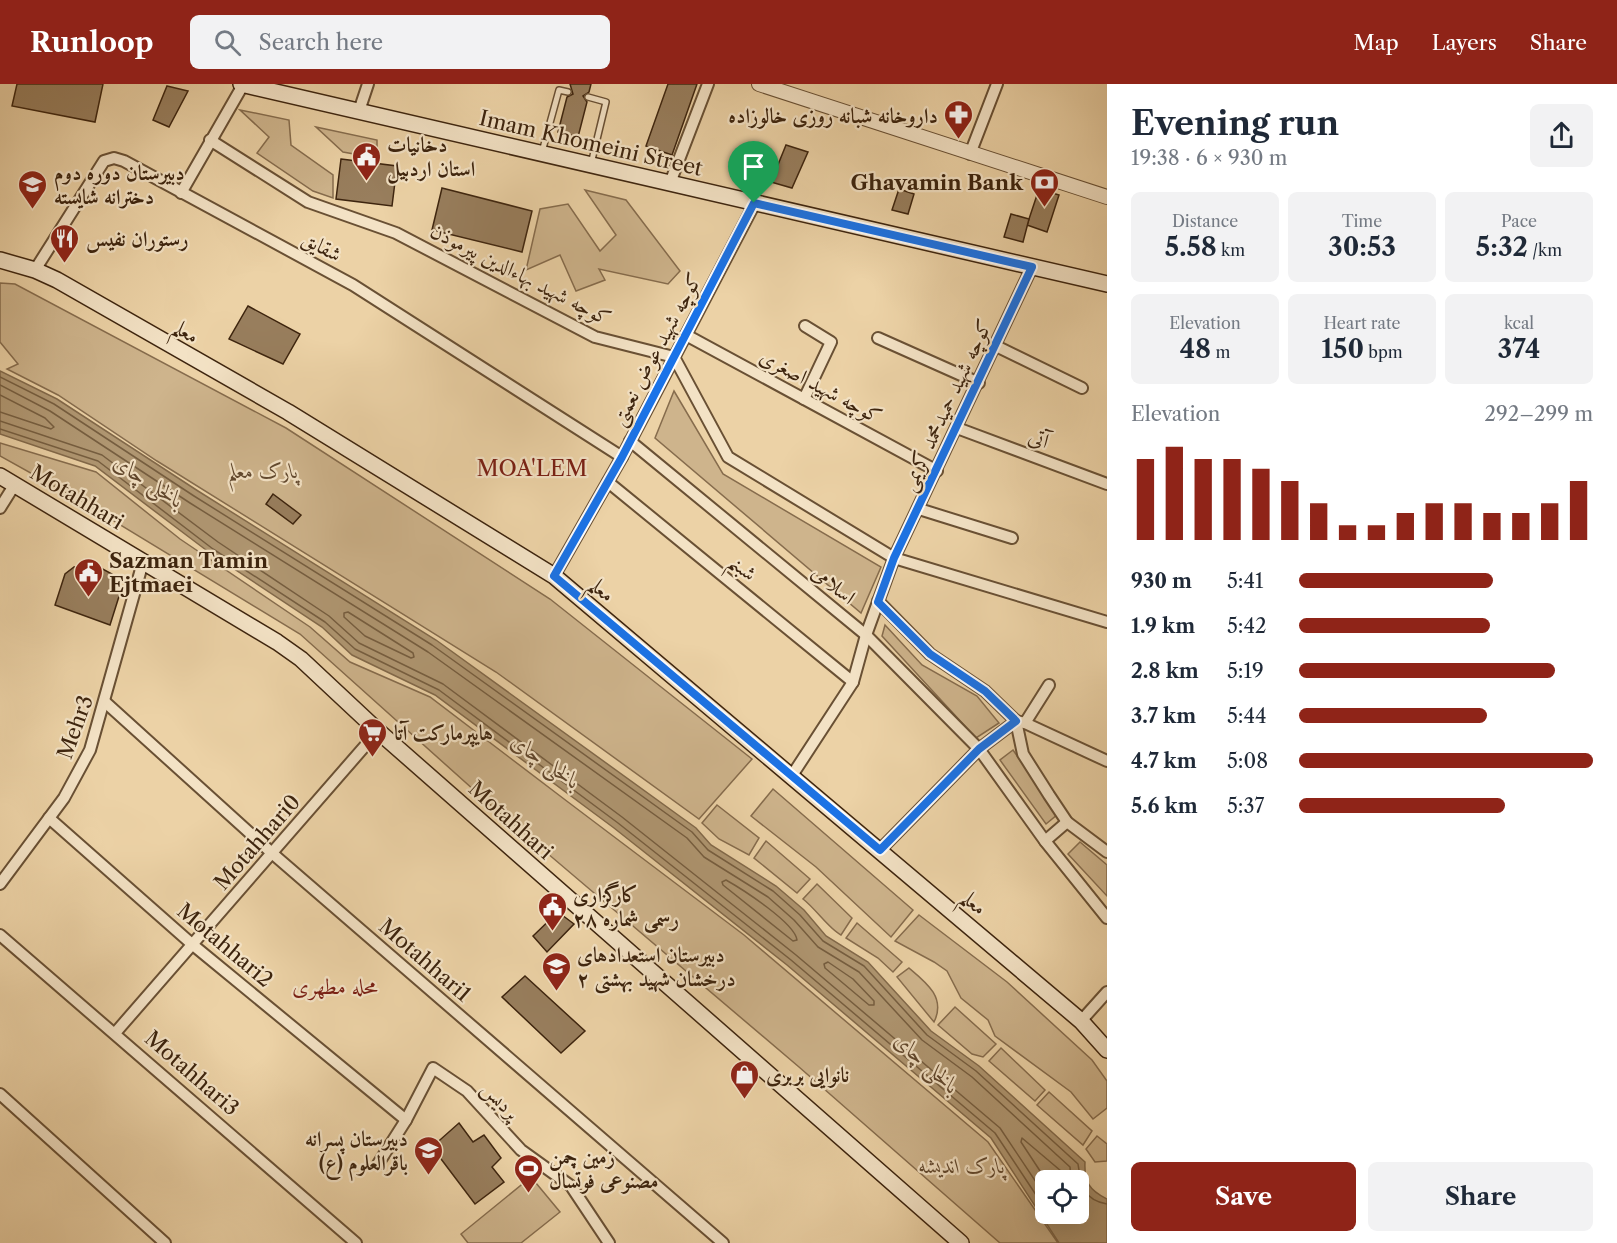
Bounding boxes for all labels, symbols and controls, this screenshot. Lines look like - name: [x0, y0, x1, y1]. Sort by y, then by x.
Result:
- search box: [190, 15, 610, 69]
- text: Runloop: [30, 25, 154, 59]
- icon: search: [211, 26, 244, 59]
- text: Search here: [259, 29, 383, 56]
- text: Map: [1354, 30, 1399, 55]
- text: Layers: [1432, 30, 1497, 55]
- text: Share: [1530, 30, 1587, 55]
- pharmacy icon: داروخانه شبانه روزی خالوزاده: [943, 99, 975, 141]
- place label: داروخانه شبانه روزی خالوزاده: [728, 103, 938, 129]
- text: Evening run: [1131, 103, 1339, 144]
- button: share: [1530, 104, 1593, 167]
- street label: Imam Khomeini Street: [477, 105, 706, 181]
- place label: دخانیات استان اردبیل: [387, 132, 475, 184]
- public building icon: دخانیات استان اردبیل: [350, 140, 382, 182]
- pin: [728, 141, 779, 203]
- text: 19:38 · 6 × 930 m: [1131, 146, 1287, 170]
- icon: arrive: [737, 150, 770, 183]
- place label: دبیرستان دوره دوم دخترانه شایسته: [54, 160, 185, 209]
- bank icon: Ghavamin Bank: [1028, 166, 1060, 208]
- school or university icon: دبیرستان دوره دوم دخترانه شایسته: [17, 168, 49, 210]
- place label: Ghavamin Bank: [850, 170, 1024, 195]
- text: Distance: [1172, 211, 1238, 231]
- text: Time: [1342, 211, 1382, 231]
- text: Pace: [1501, 211, 1537, 231]
- street label: کوچه شهید بهاءالدین پیرموذن: [425, 218, 616, 333]
- restaurant icon: رستوران نفیس: [49, 222, 81, 264]
- street label: شقایق: [297, 225, 346, 268]
- place label: رستوران نفیس: [86, 226, 189, 253]
- text: 5.58: [1165, 231, 1217, 263]
- text: 30:53: [1328, 231, 1396, 263]
- text: 5:32: [1476, 231, 1528, 263]
- text: km: [1217, 240, 1245, 260]
- text: /km: [1528, 240, 1562, 260]
- street label: کوچه شهید عوض نعمتی: [605, 268, 710, 431]
- text: Elevation: [1169, 313, 1241, 333]
- text: Heart rate: [1323, 313, 1401, 333]
- text: kcal: [1504, 313, 1534, 333]
- street label: معلم: [164, 314, 204, 356]
- street label: کوچه شهید حمیدمحمد کریمی: [895, 315, 999, 496]
- text: 48: [1180, 333, 1211, 365]
- text: 150: [1321, 333, 1364, 365]
- text: 374: [1498, 333, 1540, 365]
- text: m: [1211, 342, 1230, 362]
- text: bpm: [1364, 342, 1403, 362]
- street label: کوچه شهید اصغری: [755, 343, 886, 430]
- text: Elevation: [1131, 402, 1220, 426]
- text: 292–299 m: [1485, 402, 1593, 426]
- street label: آتی: [1025, 423, 1055, 454]
- water label: بالخلی چای: [107, 448, 189, 516]
- district label: MOA'LEM: [477, 455, 588, 482]
- park label: پارک معلم: [227, 458, 301, 492]
- street label: Motahhari: [26, 459, 128, 535]
- place label: Sazman Tamin Ejtmaei: [109, 548, 269, 597]
- street label: شبنم: [718, 548, 762, 593]
- public building icon: Sazman Tamin Ejtmaei: [72, 556, 104, 598]
- street label: اسلامی: [807, 559, 861, 609]
- text: 930 m: [1131, 569, 1192, 593]
- text: 5:41: [1227, 569, 1263, 593]
- street label: معلم: [578, 571, 620, 614]
- text: 1.9 km: [1131, 614, 1195, 638]
- text: 5:42: [1227, 614, 1267, 638]
- text: 2.8 km: [1131, 659, 1199, 683]
- text: 5:19: [1227, 659, 1264, 683]
- street label: Mehr3: [52, 692, 98, 762]
- text: 3.7 km: [1131, 704, 1196, 728]
- text: 5:44: [1227, 704, 1267, 728]
- supermarket icon: هایپرمارکت آتا: [357, 716, 389, 758]
- place label: هایپرمارکت آتا: [394, 720, 493, 748]
- water label: بالخلی چای: [504, 727, 586, 797]
- text: 4.7 km: [1131, 749, 1197, 773]
- text: 5:08: [1227, 749, 1268, 773]
- street label: Motahhari: [464, 776, 558, 864]
- street label: Motahhari0: [209, 789, 305, 895]
- text: 5.6 km: [1131, 794, 1198, 818]
- text: 5:37: [1227, 794, 1264, 818]
- place label: کارگزاری رسمی شماره ۲۸: [573, 881, 679, 933]
- street label: معلم: [950, 884, 992, 927]
- public building icon: کارگزاری رسمی شماره ۲۸: [536, 890, 568, 932]
- street label: Motahhari2: [172, 898, 278, 992]
- street label: Motahhari1: [374, 913, 476, 1007]
- place label: دبیرستان استعدادهای درخشان شهید بهشتی ۲: [577, 942, 736, 994]
- school or university icon: دبیرستان استعدادهای درخشان شهید بهشتی ۲: [540, 950, 572, 992]
- district label: محله مطهری: [292, 973, 379, 1001]
- street label: Motahhari3: [140, 1025, 244, 1121]
- water label: بالخلی چای: [887, 1027, 965, 1102]
- shop icon: نانوایی بربری: [729, 1058, 761, 1100]
- place label: نانوایی بربری: [766, 1062, 849, 1089]
- street label: پردیس: [475, 1075, 527, 1128]
- place label: دبیرستان پسرانه باقرالعلوم (ع): [305, 1126, 408, 1182]
- school or university icon: دبیرستان پسرانه باقرالعلوم (ع): [413, 1134, 445, 1176]
- place label: زمین چمن مصنوعی فوتسال: [549, 1144, 658, 1194]
- sports icon: زمین چمن مصنوعی فوتسال: [512, 1152, 544, 1194]
- park label: پارک اندیشه: [919, 1153, 1007, 1181]
- button: Save: [1131, 1162, 1356, 1231]
- button: Share: [1368, 1162, 1593, 1231]
- map controls: [1035, 1170, 1089, 1224]
- button: locate: [1035, 1170, 1089, 1224]

